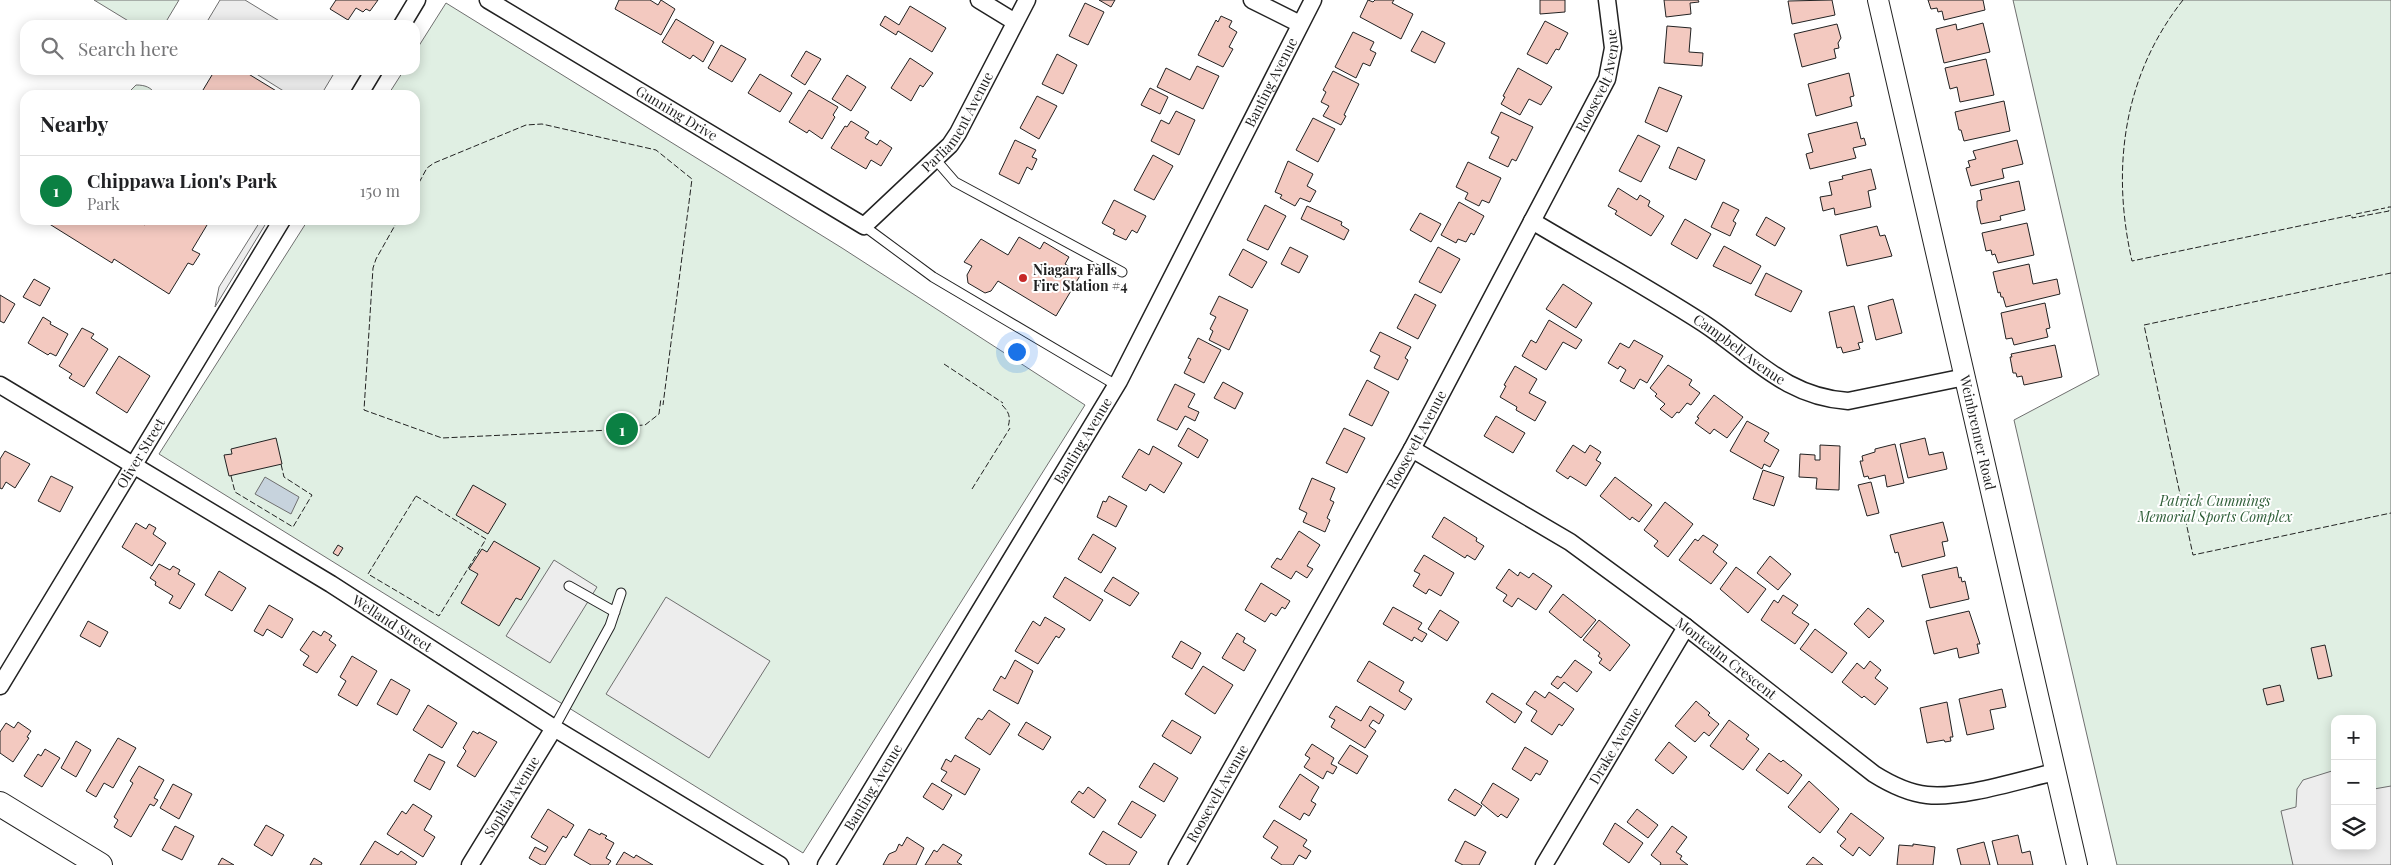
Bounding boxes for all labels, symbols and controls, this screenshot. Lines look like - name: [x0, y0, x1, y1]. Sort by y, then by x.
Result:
- search box: [20, 20, 420, 75]
- street label: Roosevelt Avenue: [1571, 28, 1623, 135]
- icon: search: [38, 34, 66, 62]
- street label: Banting Avenue: [1240, 34, 1301, 130]
- text: Search here: [78, 35, 178, 61]
- street label: Parliament Avenue: [917, 68, 997, 176]
- street label: Gunning Drive: [632, 81, 721, 145]
- text: Nearby: [40, 109, 109, 137]
- text: Chippawa Lion's Park: [87, 167, 277, 193]
- text: 1: [53, 180, 59, 201]
- text: 150 m: [360, 180, 400, 201]
- text: Park: [87, 193, 120, 214]
- place label: Niagara Falls Fire Station #4: [1033, 260, 1128, 295]
- marker: Niagara Falls Fire Station #4: [1017, 272, 1029, 284]
- street label: Campbell Avenue: [1690, 309, 1789, 389]
- your location: [1004, 339, 1030, 365]
- street label: Weinbrenner Road: [1955, 372, 2000, 492]
- street label: Roosevelt Avenue: [1381, 387, 1450, 492]
- street label: Banting Avenue: [1049, 394, 1116, 487]
- pin: 1: [606, 410, 638, 448]
- street label: Oliver Street: [112, 413, 170, 492]
- park label: Patrick Cummings Memorial Sports Complex: [2137, 491, 2293, 526]
- street label: Welland Street: [348, 590, 437, 656]
- street label: Montcalm Crescent: [1672, 613, 1781, 704]
- street label: Drake Avenue: [1584, 703, 1645, 788]
- map controls: [2331, 715, 2376, 850]
- button: +: [2331, 715, 2376, 760]
- street label: Banting Avenue: [839, 740, 906, 834]
- street label: Roosevelt Avenue: [1182, 741, 1252, 846]
- street label: Sophia Avenue: [479, 752, 543, 841]
- button: −: [2331, 760, 2376, 805]
- button: layers: [2331, 805, 2376, 850]

